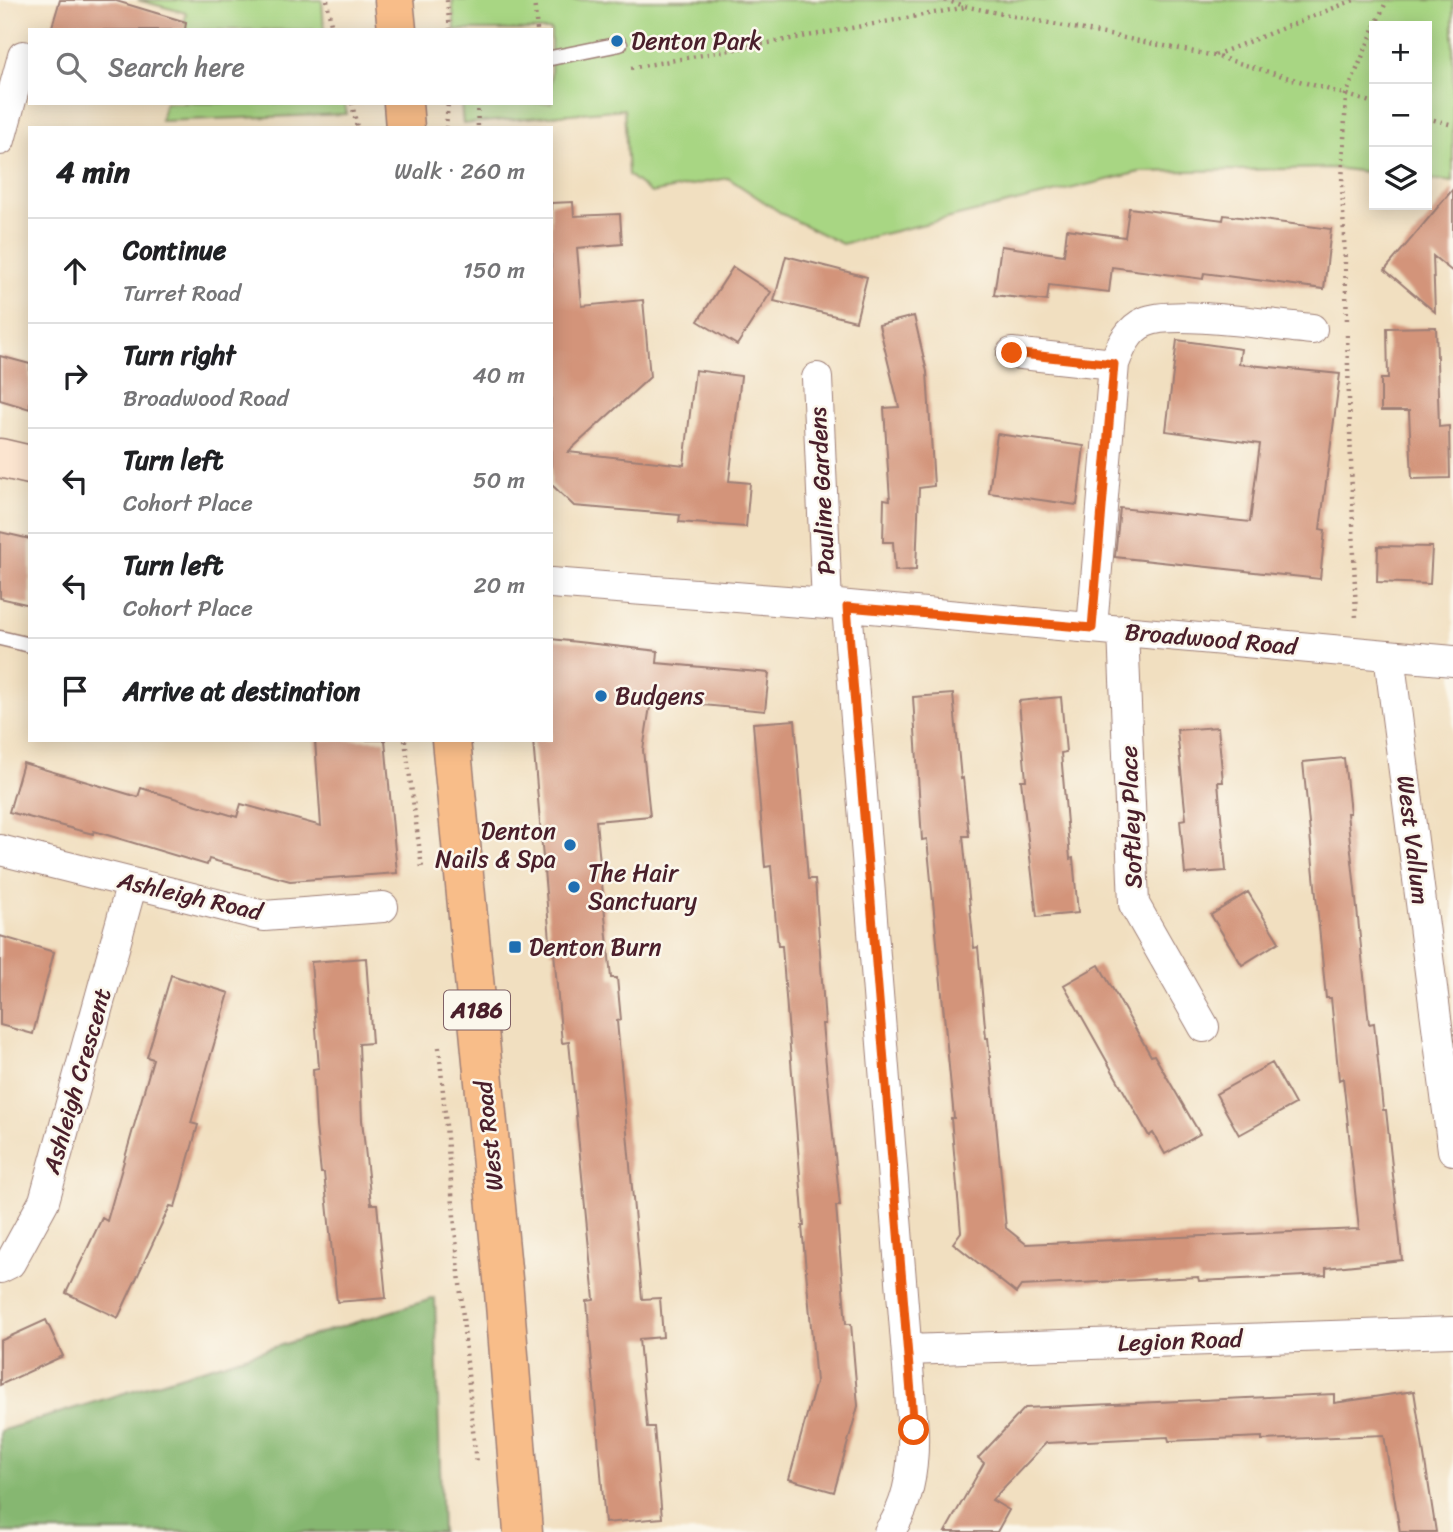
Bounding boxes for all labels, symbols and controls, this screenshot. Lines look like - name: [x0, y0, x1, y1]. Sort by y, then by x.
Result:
- place label: Denton Park: [631, 20, 762, 62]
- map controls: [1369, 21, 1432, 210]
- button: +: [1369, 21, 1432, 84]
- search box: [28, 28, 553, 105]
- marker: Denton Park: [609, 33, 625, 49]
- text: Search here: [108, 44, 245, 90]
- icon: search: [52, 48, 90, 86]
- button: −: [1369, 84, 1432, 147]
- text: 4 min: [56, 145, 130, 199]
- button: layers: [1369, 147, 1432, 210]
- text: Walk · 260 m: [394, 151, 525, 192]
- text: Continue: [123, 227, 226, 273]
- text: 150 m: [463, 250, 525, 291]
- icon: ahead: [56, 252, 94, 290]
- text: Turret Road: [123, 273, 241, 314]
- text: Turn right: [123, 332, 236, 378]
- route end: [996, 337, 1027, 368]
- text: 40 m: [472, 355, 525, 396]
- icon: right: [56, 357, 94, 395]
- text: Broadwood Road: [123, 378, 289, 419]
- street label: Pauline Gardens: [797, 406, 847, 576]
- text: Turn left: [123, 437, 223, 483]
- text: 50 m: [473, 460, 525, 501]
- icon: left: [56, 462, 94, 500]
- text: Cohort Place: [123, 483, 253, 524]
- text: Turn left: [123, 542, 223, 588]
- text: 20 m: [474, 565, 525, 606]
- icon: left: [56, 567, 94, 605]
- text: Cohort Place: [123, 588, 253, 629]
- street label: Broadwood Road: [1123, 611, 1300, 668]
- text: Arrive at destination: [123, 668, 360, 714]
- icon: arrive: [56, 672, 94, 710]
- place label: Budgens: [615, 675, 705, 717]
- marker: Budgens: [593, 688, 609, 704]
- street label: Softley Place: [1108, 745, 1154, 889]
- street label: West Vallum: [1384, 773, 1442, 907]
- place label: Denton Nails & Spa: [435, 810, 556, 880]
- marker: Denton Nails & Spa: [562, 837, 578, 853]
- place label: The Hair Sanctuary: [588, 852, 697, 922]
- street label: Ashleigh Road: [113, 859, 268, 933]
- marker: The Hair Sanctuary: [566, 879, 582, 895]
- place label: Denton Burn: [529, 926, 661, 968]
- marker: Denton Burn: [507, 939, 523, 955]
- street label: Ashleigh Crescent: [30, 983, 124, 1180]
- road number: A186: [444, 990, 510, 1030]
- street label: West Road: [462, 1078, 516, 1193]
- street label: Legion Road: [1117, 1318, 1244, 1364]
- route start: [898, 1414, 929, 1445]

